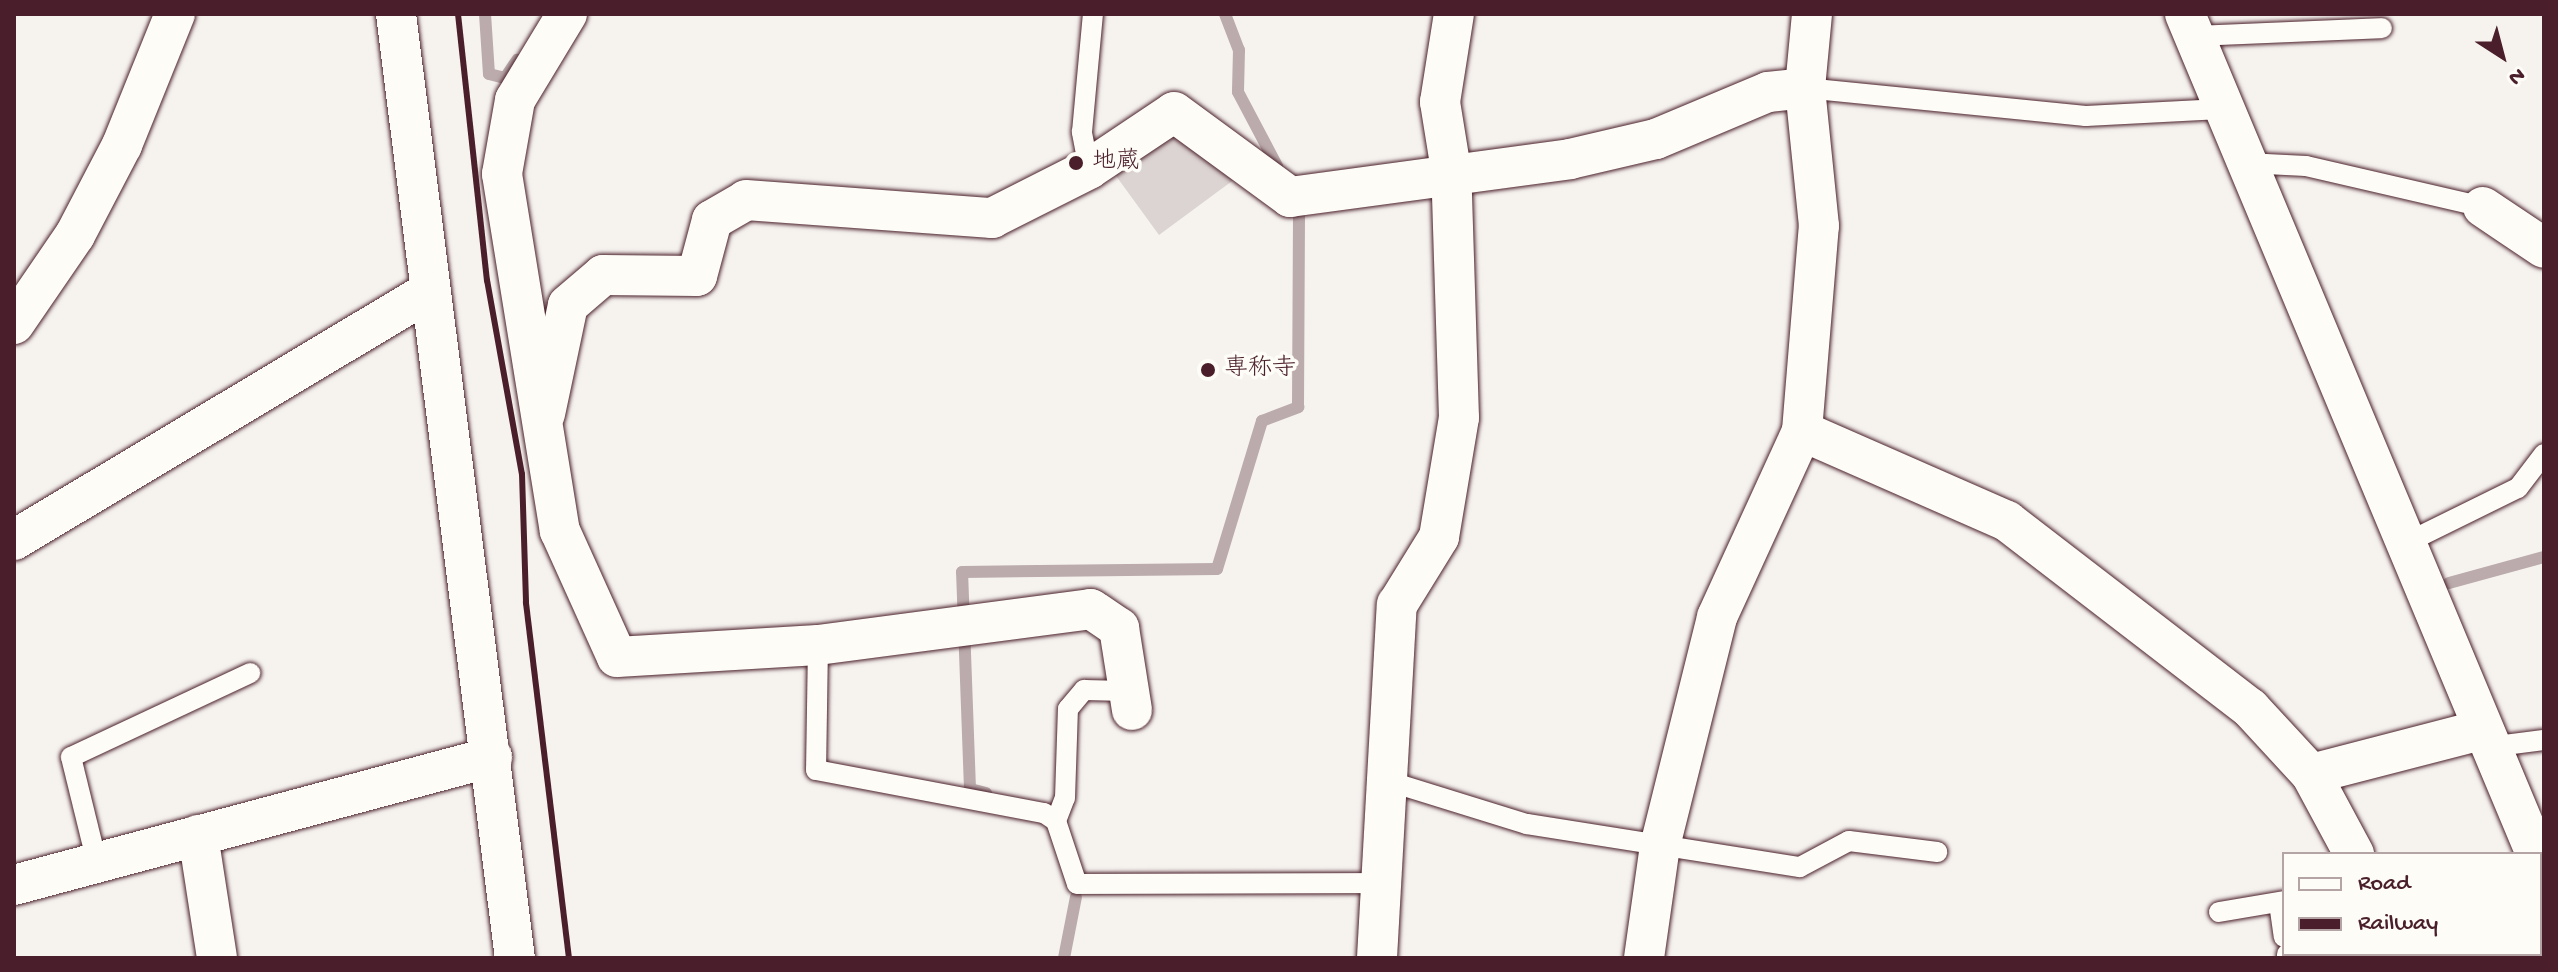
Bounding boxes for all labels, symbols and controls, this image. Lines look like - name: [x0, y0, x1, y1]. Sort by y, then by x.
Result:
- north arrow: [2462, 16, 2542, 96]
- text: N: [2503, 61, 2530, 90]
- place label: 地蔵: [1092, 149, 1140, 177]
- marker: 地蔵: [1067, 154, 1085, 172]
- place label: 専称寺: [1224, 356, 1296, 384]
- marker: 専称寺: [1199, 361, 1217, 379]
- legend: [2282, 852, 2542, 956]
- text: Road: [2358, 870, 2410, 899]
- text: Railway: [2358, 910, 2438, 939]

